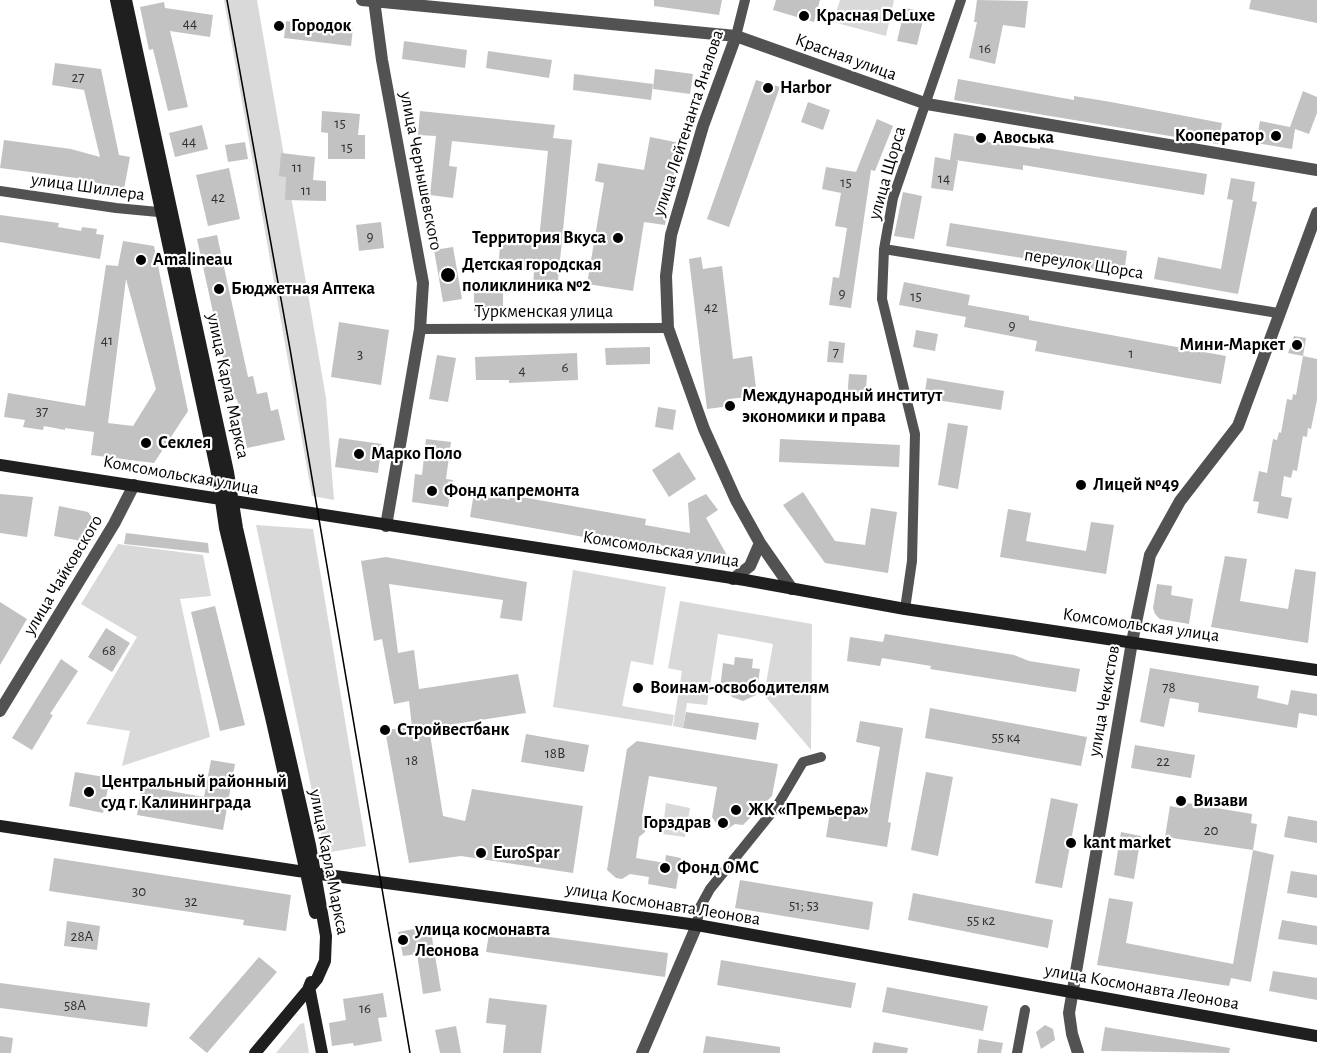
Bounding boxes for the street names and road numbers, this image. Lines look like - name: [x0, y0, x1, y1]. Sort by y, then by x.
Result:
- street label: улица Лейтенанта Яналова: [648, 27, 728, 219]
- street label: Красная улица: [792, 29, 900, 85]
- street label: улица Чернышевского: [395, 90, 447, 252]
- street label: улица Щорса: [863, 124, 911, 222]
- street label: улица Шиллера: [30, 168, 146, 206]
- street label: переулок Щорса: [1023, 244, 1145, 284]
- street label: Туркменская улица: [475, 301, 613, 323]
- street label: улица Карла Маркса: [202, 311, 254, 461]
- street label: Комсомольская улица: [101, 451, 261, 499]
- street label: улица Чайковского: [19, 511, 107, 639]
- street label: Комсомольская улица: [581, 526, 741, 572]
- street label: Комсомольская улица: [1061, 603, 1221, 647]
- street label: улица Чекистов: [1084, 644, 1124, 758]
- street label: улица Карла Маркса: [304, 787, 354, 937]
- street label: улица Космонавта Леонова: [564, 878, 762, 930]
- street label: улица Космонавта Леонова: [1043, 959, 1241, 1015]

